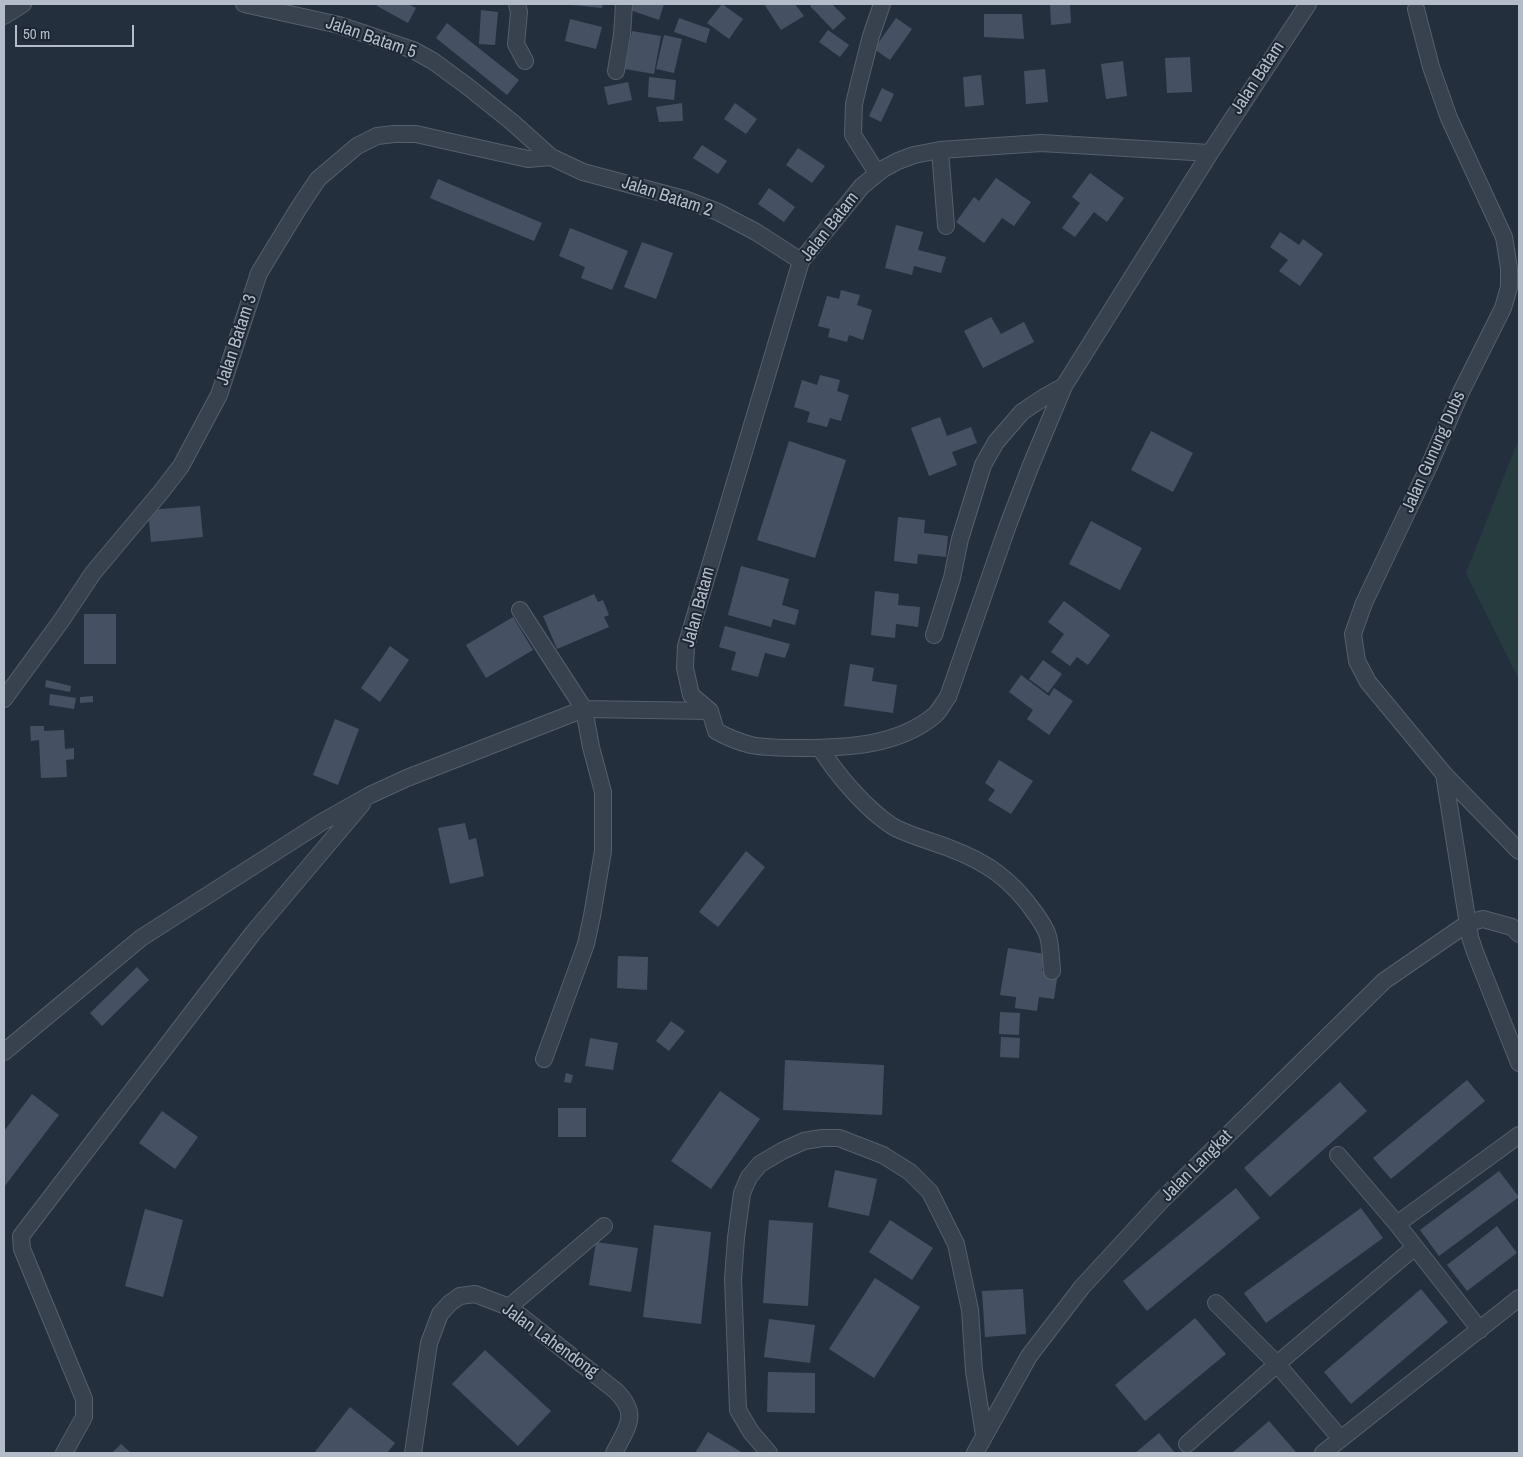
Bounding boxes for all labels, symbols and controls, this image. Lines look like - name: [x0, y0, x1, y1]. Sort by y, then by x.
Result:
- street label: Jalan Batam 5: [323, 12, 419, 64]
- scale bar: [18, 15, 136, 47]
- text: 50 m: [23, 23, 50, 44]
- street label: Jalan Batam: [1227, 38, 1289, 118]
- street label: Jalan Batam 2: [619, 172, 715, 222]
- street label: Jalan Batam: [796, 188, 864, 266]
- street label: Jalan Batam 3: [212, 292, 262, 388]
- street label: Jalan Gunung Dubs: [1398, 388, 1470, 516]
- street label: Jalan Batam: [678, 565, 720, 649]
- street label: Jalan Langkat: [1157, 1126, 1237, 1206]
- street label: Jalan Lahendong: [498, 1299, 602, 1383]

